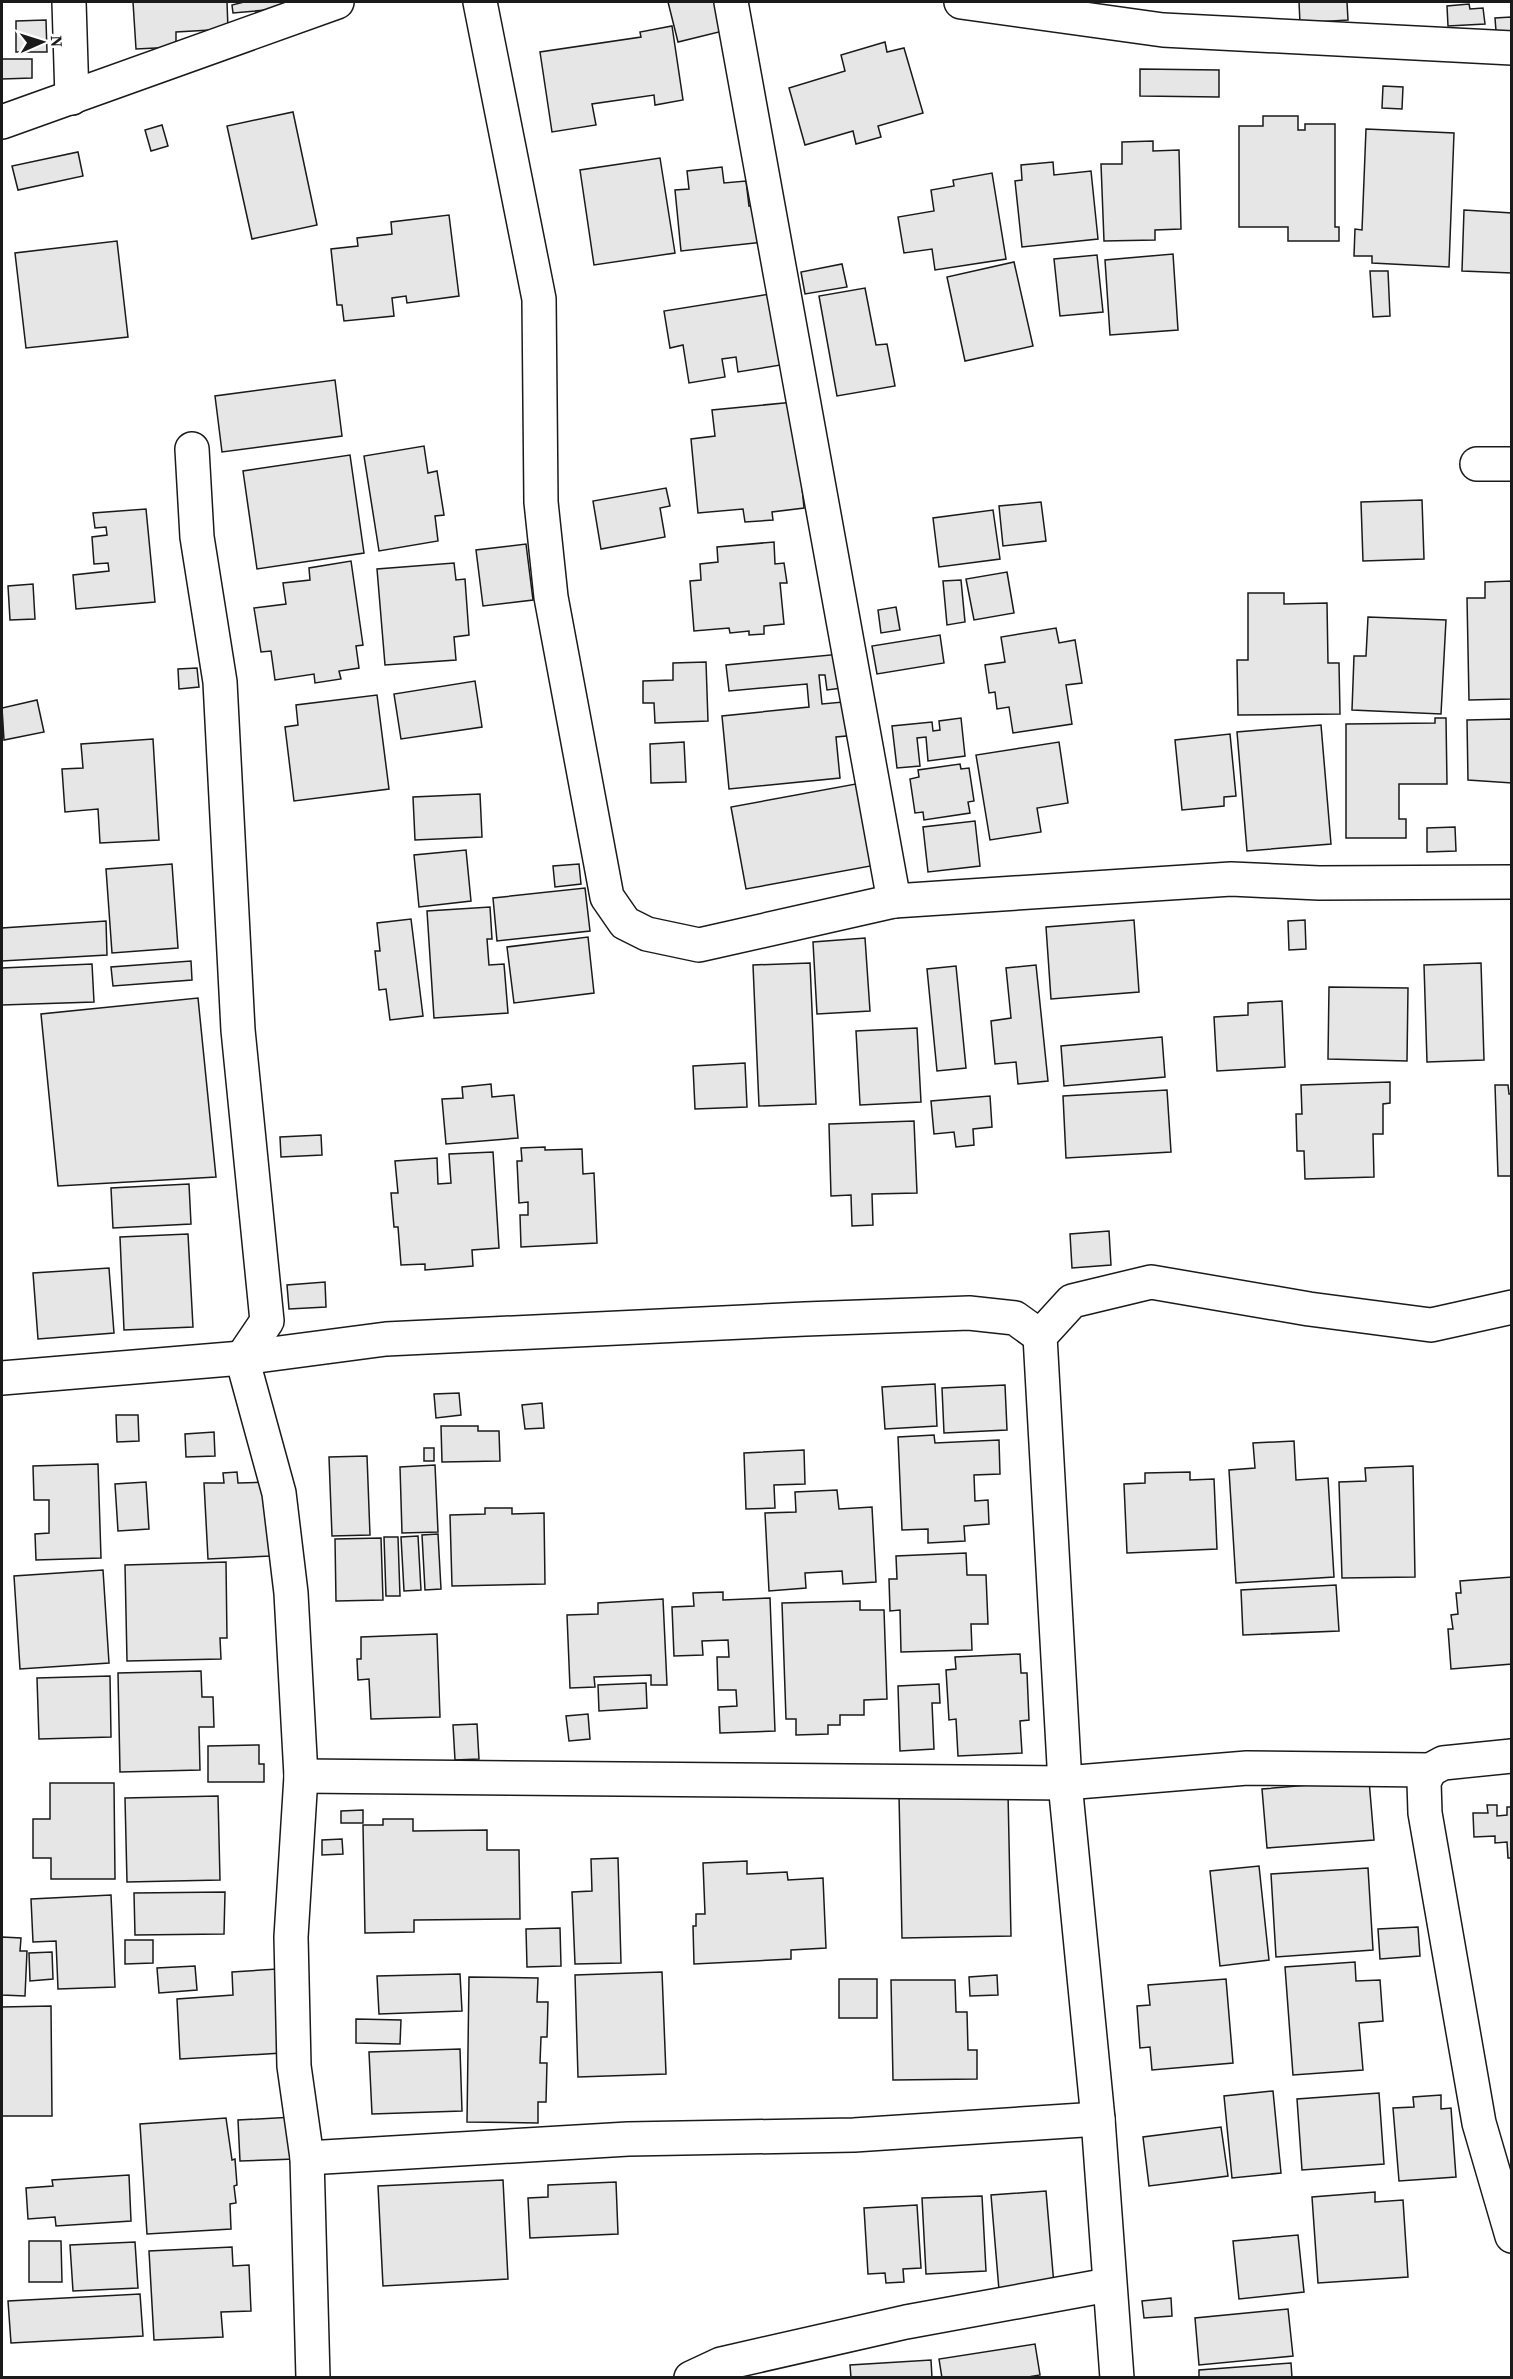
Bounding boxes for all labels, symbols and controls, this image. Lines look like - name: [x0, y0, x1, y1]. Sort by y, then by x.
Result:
- north arrow: [12, 12, 72, 72]
- text: N: [46, 35, 68, 48]

